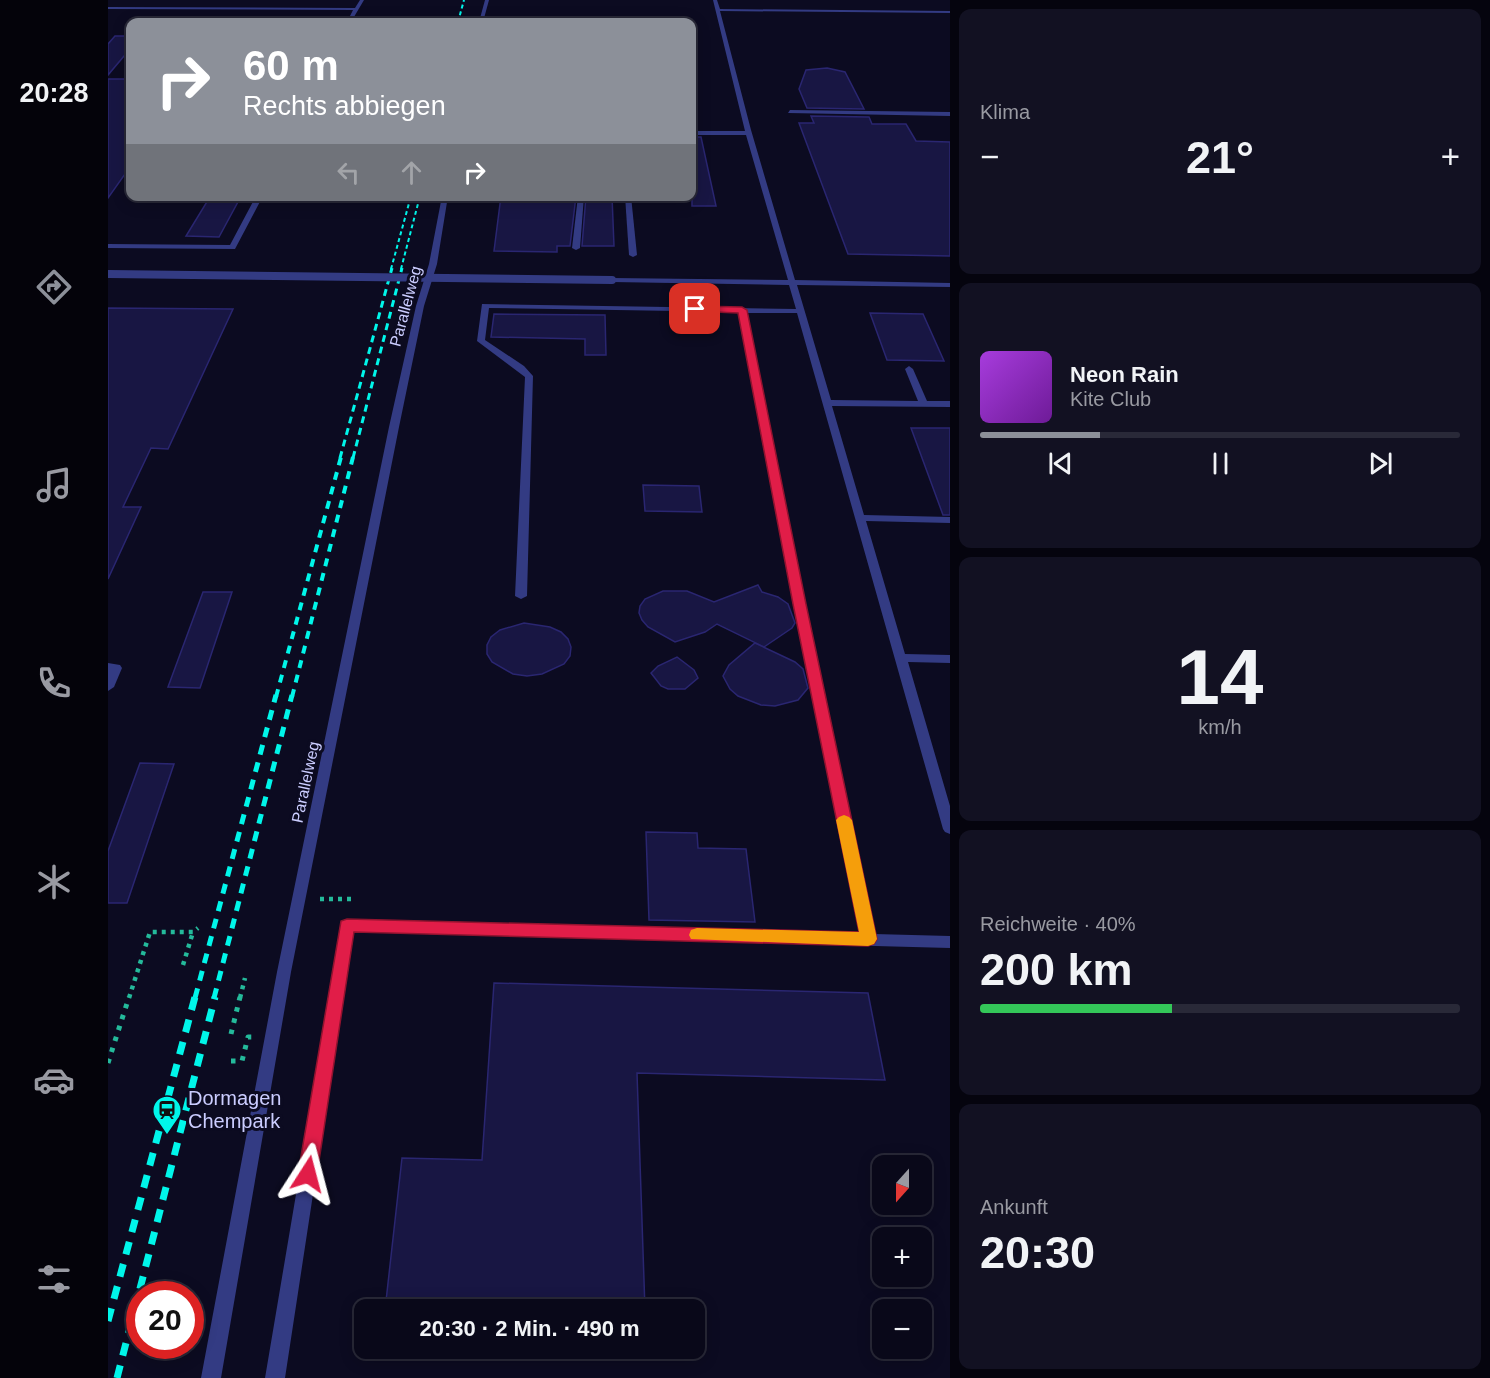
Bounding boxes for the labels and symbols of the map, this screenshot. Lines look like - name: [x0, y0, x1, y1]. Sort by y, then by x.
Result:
- street label: Parallelweg: [387, 264, 424, 348]
- pin: [669, 283, 720, 334]
- street label: Parallelweg: [289, 740, 322, 824]
- place label: Dormagen Chempark: [188, 1087, 281, 1132]
- station icon: Dormagen Chempark: [151, 1094, 183, 1136]
- position arrow: [276, 1142, 340, 1206]
- north arrow: [872, 1155, 932, 1215]
- speed limit sign: 20: [126, 1281, 204, 1359]

